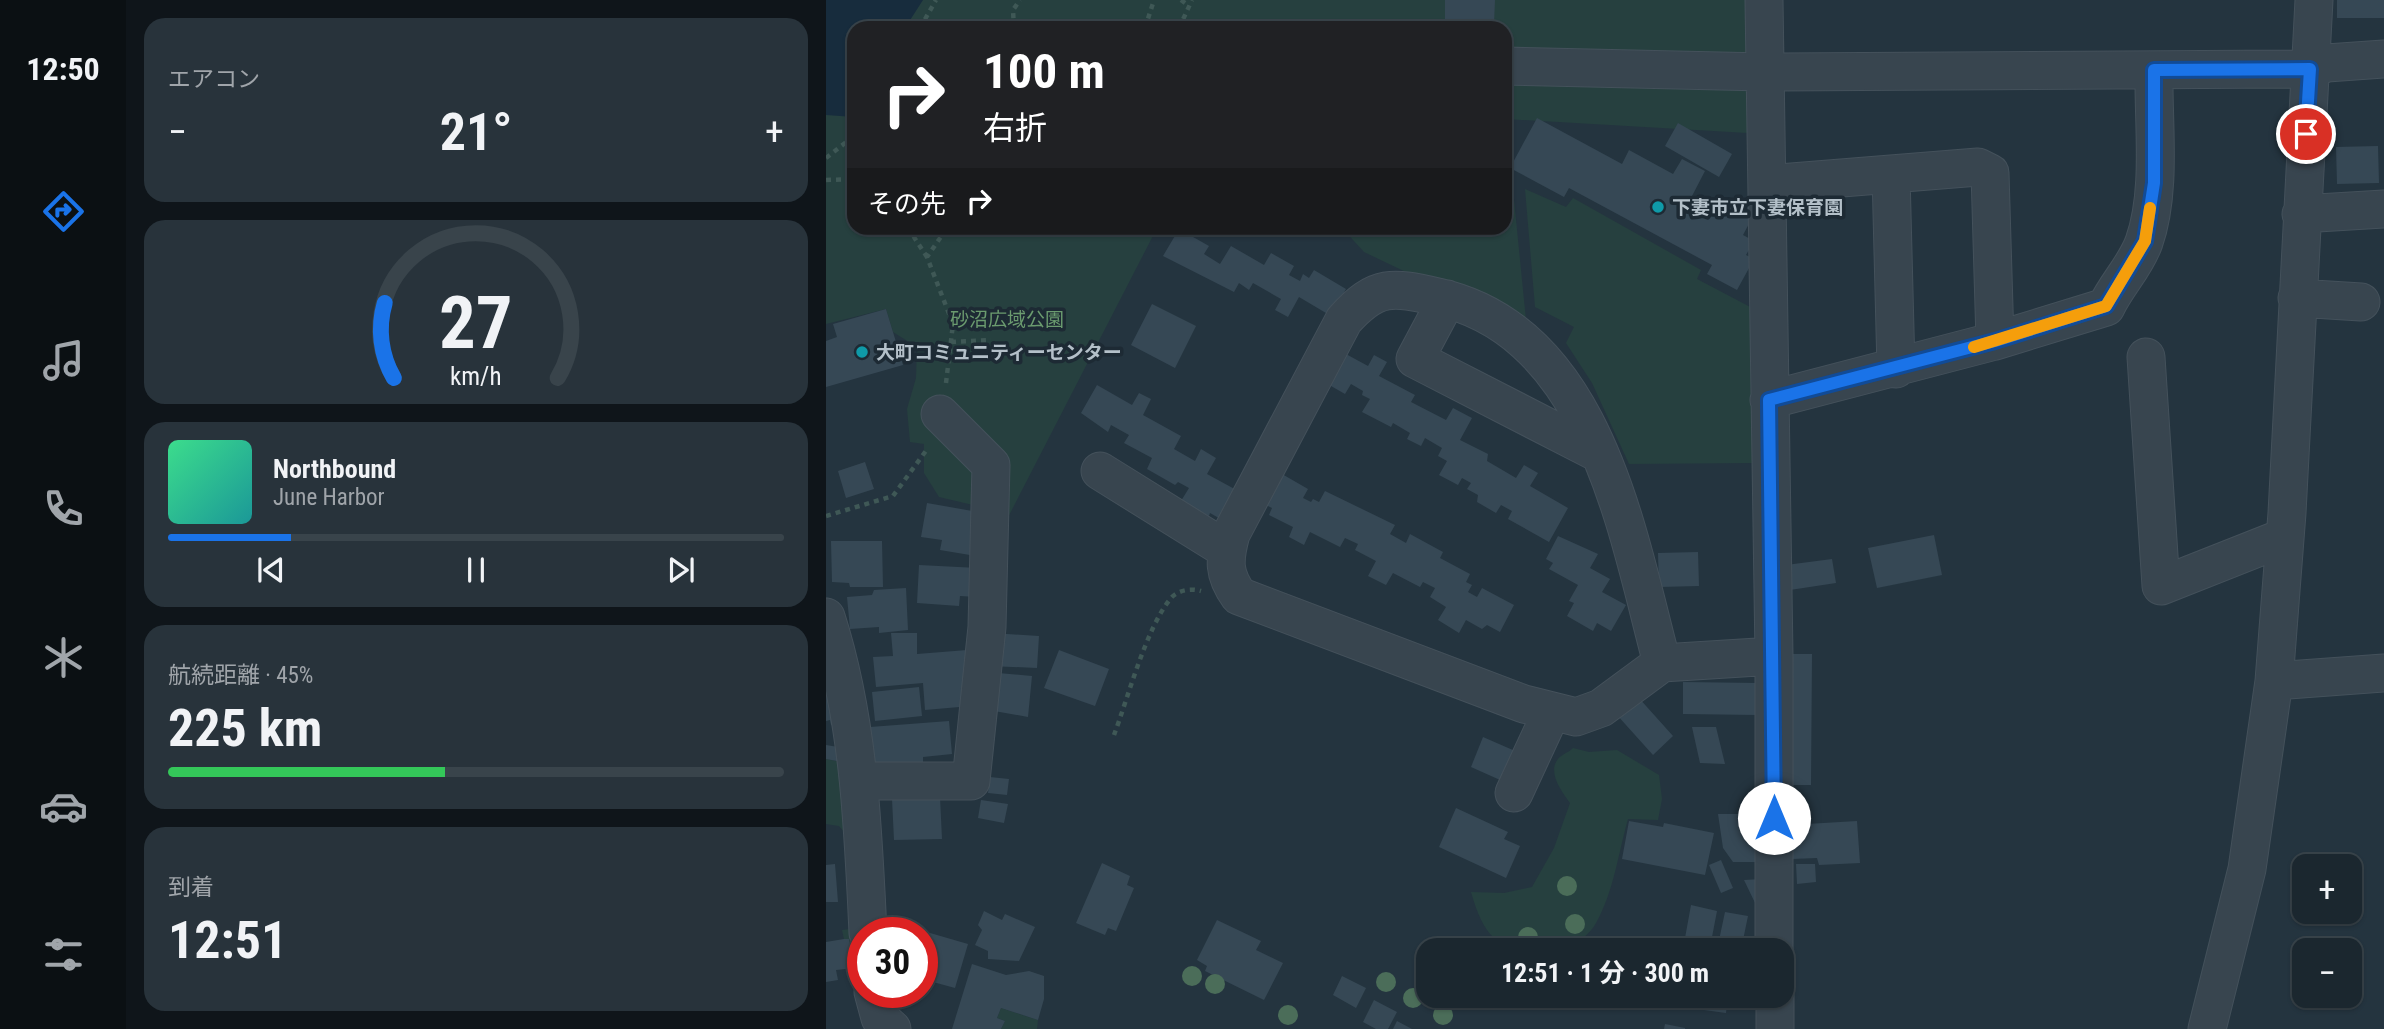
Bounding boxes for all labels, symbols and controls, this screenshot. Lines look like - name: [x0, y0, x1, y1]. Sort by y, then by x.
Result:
- text: 100 m: [983, 43, 1105, 100]
- icon: right: [868, 49, 959, 140]
- text: 12:50: [26, 50, 100, 88]
- text: エアコン: [168, 66, 260, 93]
- text: 21°: [440, 102, 512, 163]
- pin: [2276, 104, 2336, 164]
- text: 右折: [983, 109, 1047, 147]
- text: −: [168, 110, 187, 154]
- text: +: [765, 110, 784, 154]
- icon: arrive: [2287, 115, 2325, 153]
- icon: right: [960, 182, 998, 220]
- icon: directions: [39, 187, 88, 236]
- text: その先: [868, 189, 946, 219]
- place label: 下妻市立下妻保育園: [1672, 196, 1843, 219]
- marker: 下妻市立下妻保育園: [1650, 199, 1666, 215]
- text: 27: [439, 281, 513, 367]
- park label: 砂沼広域公園: [950, 308, 1064, 331]
- icon: music: [39, 336, 88, 385]
- place label: 大町コミュニティーセンター: [876, 341, 1122, 364]
- marker: 大町コミュニティーセンター: [854, 344, 870, 360]
- text: km/h: [450, 362, 502, 391]
- text: Northbound: [273, 454, 396, 484]
- icon: phone: [39, 484, 88, 533]
- text: June Harbor: [273, 484, 385, 511]
- icon: previous: [252, 551, 290, 589]
- icon: pause: [457, 551, 495, 589]
- icon: next: [662, 551, 700, 589]
- icon: climate: [39, 633, 88, 682]
- text: 航続距離 · 45%: [168, 662, 313, 689]
- text: 225 km: [168, 698, 322, 759]
- position arrow: [1737, 781, 1811, 855]
- icon: car: [39, 782, 88, 831]
- map controls: [2292, 854, 2362, 1008]
- button: +: [2292, 854, 2362, 924]
- text: 到着: [168, 874, 214, 901]
- text: 12:51: [168, 910, 287, 971]
- speed limit sign: 30: [847, 917, 938, 1008]
- icon: filters: [39, 930, 88, 979]
- button: −: [2292, 938, 2362, 1008]
- text: 12:51 · 1 分 · 300 m: [1501, 958, 1709, 988]

